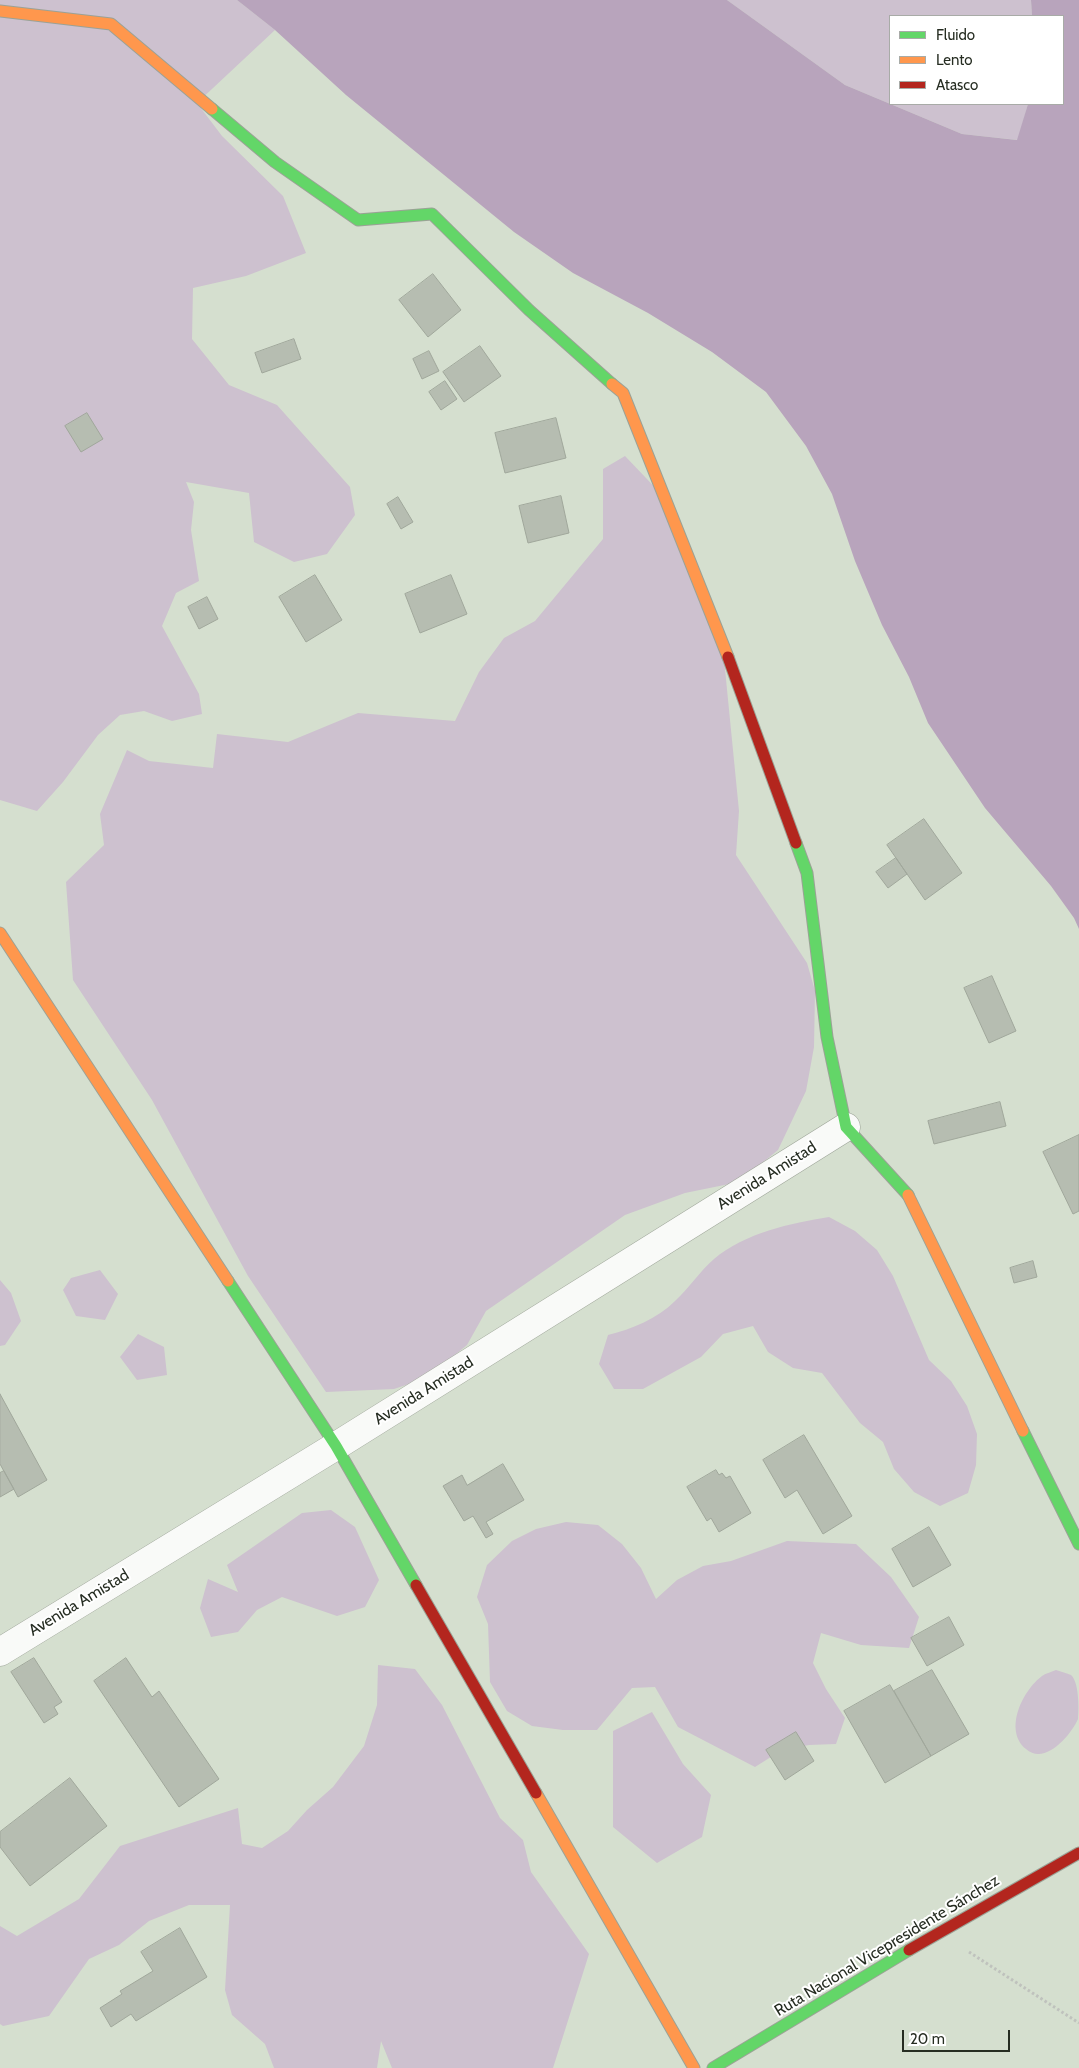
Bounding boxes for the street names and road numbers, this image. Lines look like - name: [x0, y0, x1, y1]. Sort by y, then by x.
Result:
- street label: Avenida Amistad: [714, 1138, 820, 1214]
- street label: Avenida Amistad: [371, 1353, 477, 1429]
- street label: Avenida Amistad: [25, 1566, 133, 1640]
- street label: Ruta Nacional Vicepresidente Sánchez: [771, 1871, 1003, 2021]

